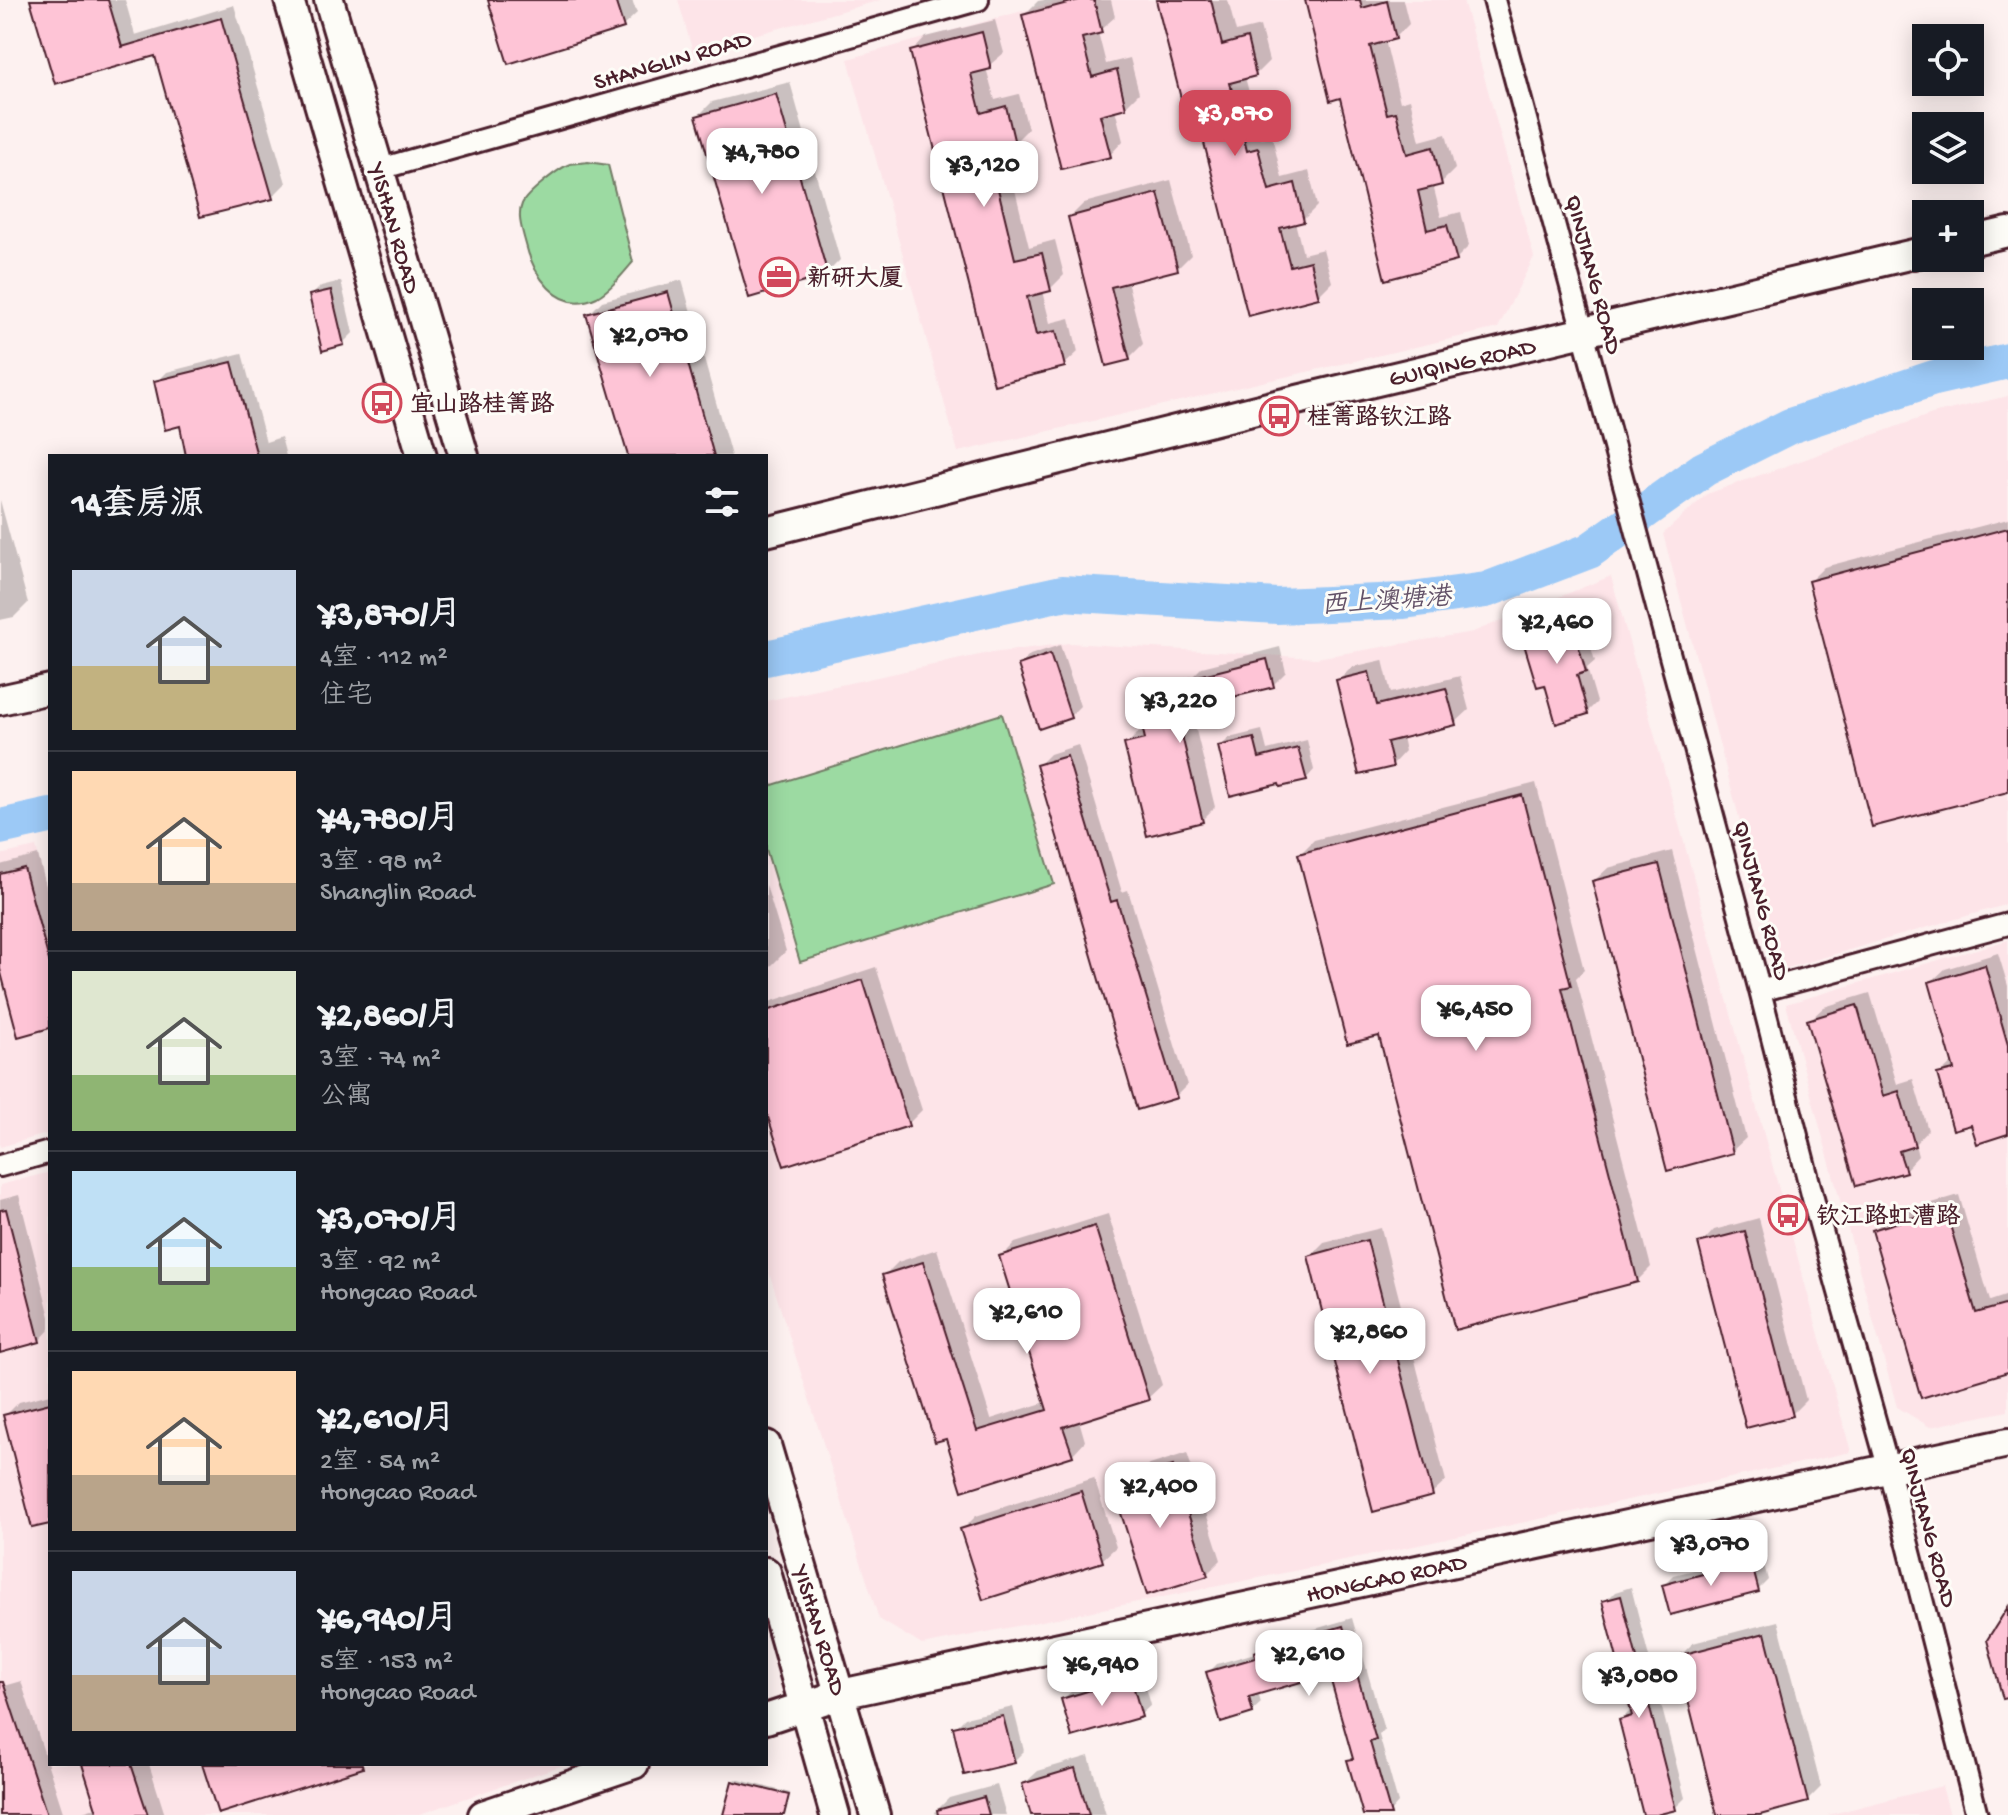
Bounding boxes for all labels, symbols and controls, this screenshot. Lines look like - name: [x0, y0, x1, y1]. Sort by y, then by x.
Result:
- map controls: [1912, 24, 1984, 360]
- button: locate: [1912, 24, 1984, 96]
- street label: SHANGLIN ROAD: [591, 26, 755, 99]
- pin: ¥3,870: [1170, 90, 1300, 158]
- text: ¥3,870: [1197, 100, 1273, 131]
- button: layers: [1912, 112, 1984, 184]
- pin: ¥4,780: [697, 128, 827, 196]
- text: ¥4,780: [724, 138, 800, 169]
- pin: ¥3,120: [919, 141, 1049, 209]
- text: ¥3,120: [948, 151, 1020, 182]
- street label: YISHAN ROAD: [360, 159, 425, 298]
- street label: QINJIANG ROAD: [1556, 192, 1627, 358]
- button: +: [1912, 200, 1984, 272]
- office icon: 新研大厦: [758, 256, 800, 298]
- place label: 新研大厦: [807, 265, 903, 295]
- button: −: [1912, 288, 1984, 360]
- pin: ¥2,070: [585, 311, 715, 379]
- text: ¥2,070: [612, 321, 688, 352]
- street label: GUIQING ROAD: [1386, 333, 1539, 395]
- bus stop icon: 宜山路桂箐路: [361, 382, 403, 424]
- place label: 宜山路桂箐路: [410, 390, 555, 421]
- bus stop icon: 桂箐路钦江路: [1258, 395, 1300, 437]
- place label: 桂箐路钦江路: [1307, 403, 1452, 434]
- icon: filters: [700, 480, 744, 524]
- text: 14套房源: [72, 487, 204, 527]
- water label: 西上澳塘港: [1320, 581, 1455, 623]
- text: ¥3,870/月: [320, 597, 462, 637]
- pin: ¥2,460: [1492, 598, 1622, 666]
- icon: home: [136, 602, 232, 698]
- text: ¥2,460: [1520, 608, 1594, 639]
- text: 4室 · 112 m²: [320, 644, 447, 675]
- pin: ¥3,220: [1115, 677, 1245, 745]
- text: 住宅: [320, 682, 372, 713]
- text: ¥3,220: [1143, 687, 1217, 718]
- text: ¥4,780/月: [320, 801, 460, 841]
- icon: home: [136, 803, 232, 899]
- street label: QINJIANG ROAD: [1724, 818, 1795, 984]
- text: 3室 · 98 m²: [320, 848, 442, 879]
- text: Shanglin Road: [320, 879, 474, 910]
- pin: ¥6,450: [1411, 985, 1541, 1053]
- text: ¥6,450: [1439, 995, 1513, 1026]
- text: ¥2,860/月: [320, 998, 460, 1038]
- icon: home: [136, 1003, 232, 1099]
- text: 3室 · 74 m²: [320, 1045, 441, 1076]
- text: 公寓: [320, 1083, 372, 1114]
- bus stop icon: 钦江路虹漕路: [1767, 1194, 1809, 1236]
- text: ¥3,070/月: [320, 1201, 463, 1241]
- place label: 钦江路虹漕路: [1816, 1202, 1961, 1233]
- icon: home: [136, 1203, 232, 1299]
- text: 3室 · 92 m²: [320, 1248, 441, 1279]
- text: Hongcao Road: [320, 1279, 475, 1310]
- pin: ¥2,610: [962, 1288, 1092, 1356]
- text: ¥2,610: [991, 1298, 1063, 1329]
- pin: ¥2,860: [1305, 1308, 1435, 1376]
- text: ¥2,860: [1332, 1318, 1408, 1349]
- text: ¥2,610/月: [320, 1401, 456, 1441]
- icon: home: [136, 1403, 232, 1499]
- street label: QINJIANG ROAD: [1891, 1445, 1962, 1611]
- text: 2室 · 54 m²: [320, 1448, 440, 1479]
- pin: ¥2,400: [1095, 1462, 1225, 1530]
- text: ¥2,400: [1123, 1472, 1197, 1503]
- text: Hongcao Road: [320, 1479, 475, 1510]
- pin: ¥3,070: [1646, 1520, 1776, 1588]
- text: ¥3,070: [1673, 1530, 1749, 1561]
- street label: HONGCAO ROAD: [1304, 1549, 1470, 1612]
- street label: YISHAN ROAD: [784, 1561, 851, 1700]
- text: ¥6,940/月: [320, 1601, 458, 1641]
- icon: home: [136, 1603, 232, 1699]
- pin: ¥2,610: [1244, 1630, 1374, 1698]
- pin: ¥6,940: [1037, 1640, 1167, 1708]
- text: ¥2,610: [1273, 1640, 1345, 1671]
- text: 5室 · 153 m²: [320, 1648, 453, 1679]
- text: ¥6,940: [1065, 1650, 1139, 1681]
- pin: ¥3,080: [1574, 1652, 1704, 1720]
- text: ¥3,080: [1600, 1662, 1678, 1693]
- text: Hongcao Road: [320, 1679, 475, 1710]

